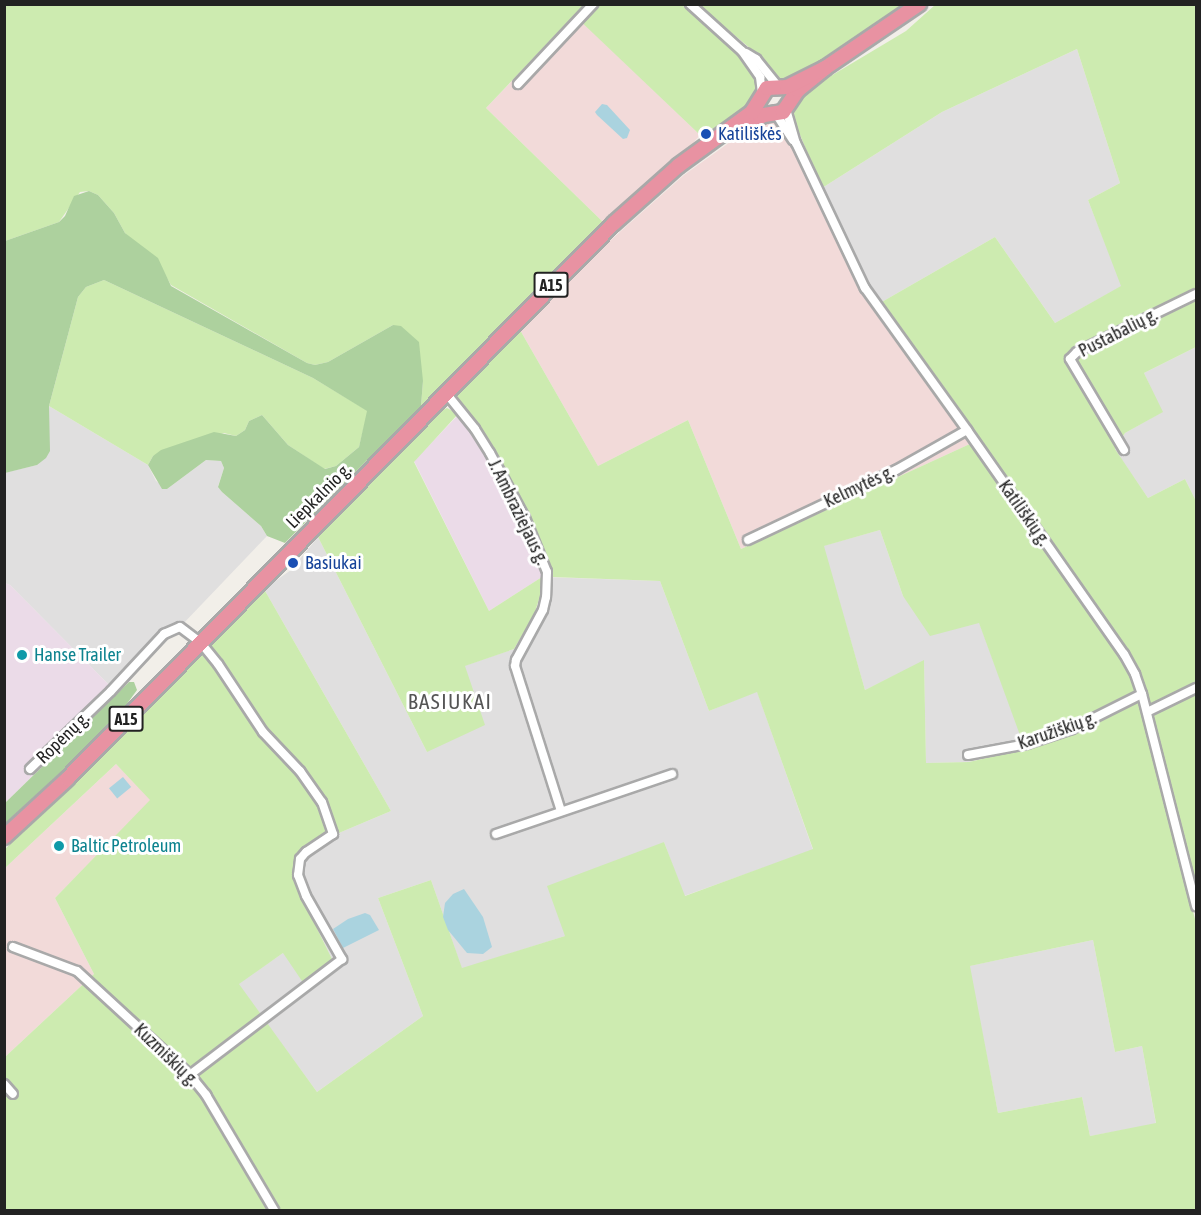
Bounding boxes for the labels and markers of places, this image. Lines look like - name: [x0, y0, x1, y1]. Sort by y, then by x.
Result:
- place label: Katiliškės: [718, 123, 782, 145]
- marker: Katiliškės: [699, 127, 713, 141]
- place label: Basiukai: [305, 552, 362, 574]
- marker: Basiukai: [286, 556, 300, 570]
- place label: Hanse Trailer: [34, 644, 121, 666]
- marker: Hanse Trailer: [15, 648, 29, 662]
- place label: Baltic Petroleum: [71, 835, 181, 857]
- marker: Baltic Petroleum: [52, 839, 66, 853]

